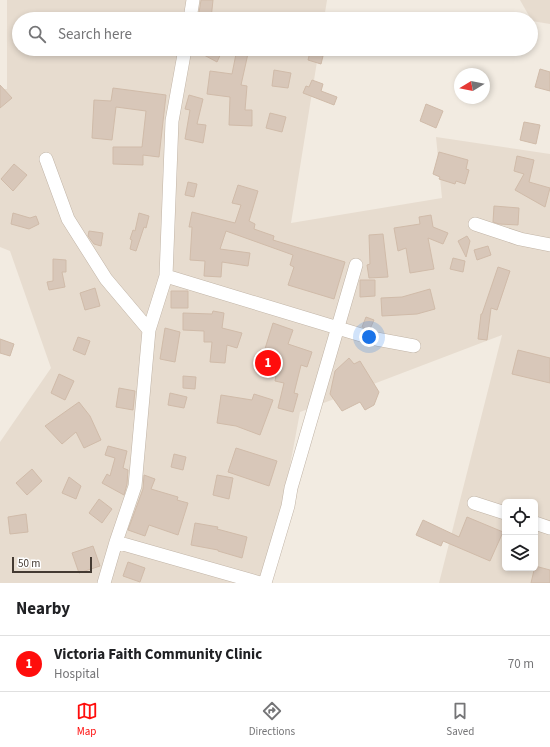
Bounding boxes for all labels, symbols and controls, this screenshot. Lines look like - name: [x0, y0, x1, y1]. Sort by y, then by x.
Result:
- search box: [12, 12, 538, 56]
- icon: search: [26, 23, 48, 45]
- text: Search here: [58, 24, 132, 45]
- north arrow: [454, 68, 490, 104]
- your location: [359, 327, 379, 347]
- pin: 1: [255, 348, 281, 378]
- map controls: [502, 499, 538, 571]
- button: locate: [502, 499, 538, 535]
- button: layers: [502, 535, 538, 571]
- scale bar: [12, 555, 92, 574]
- text: 50 m: [18, 556, 40, 571]
- text: Nearby: [16, 597, 70, 621]
- text: Victoria Faith Community Clinic: [54, 644, 262, 665]
- text: 1: [26, 655, 32, 673]
- text: 70 m: [508, 655, 534, 673]
- text: Hospital: [54, 665, 99, 683]
- tab: Map: [76, 700, 98, 739]
- tab: Directions: [249, 700, 295, 739]
- tab: Saved: [446, 700, 474, 739]

